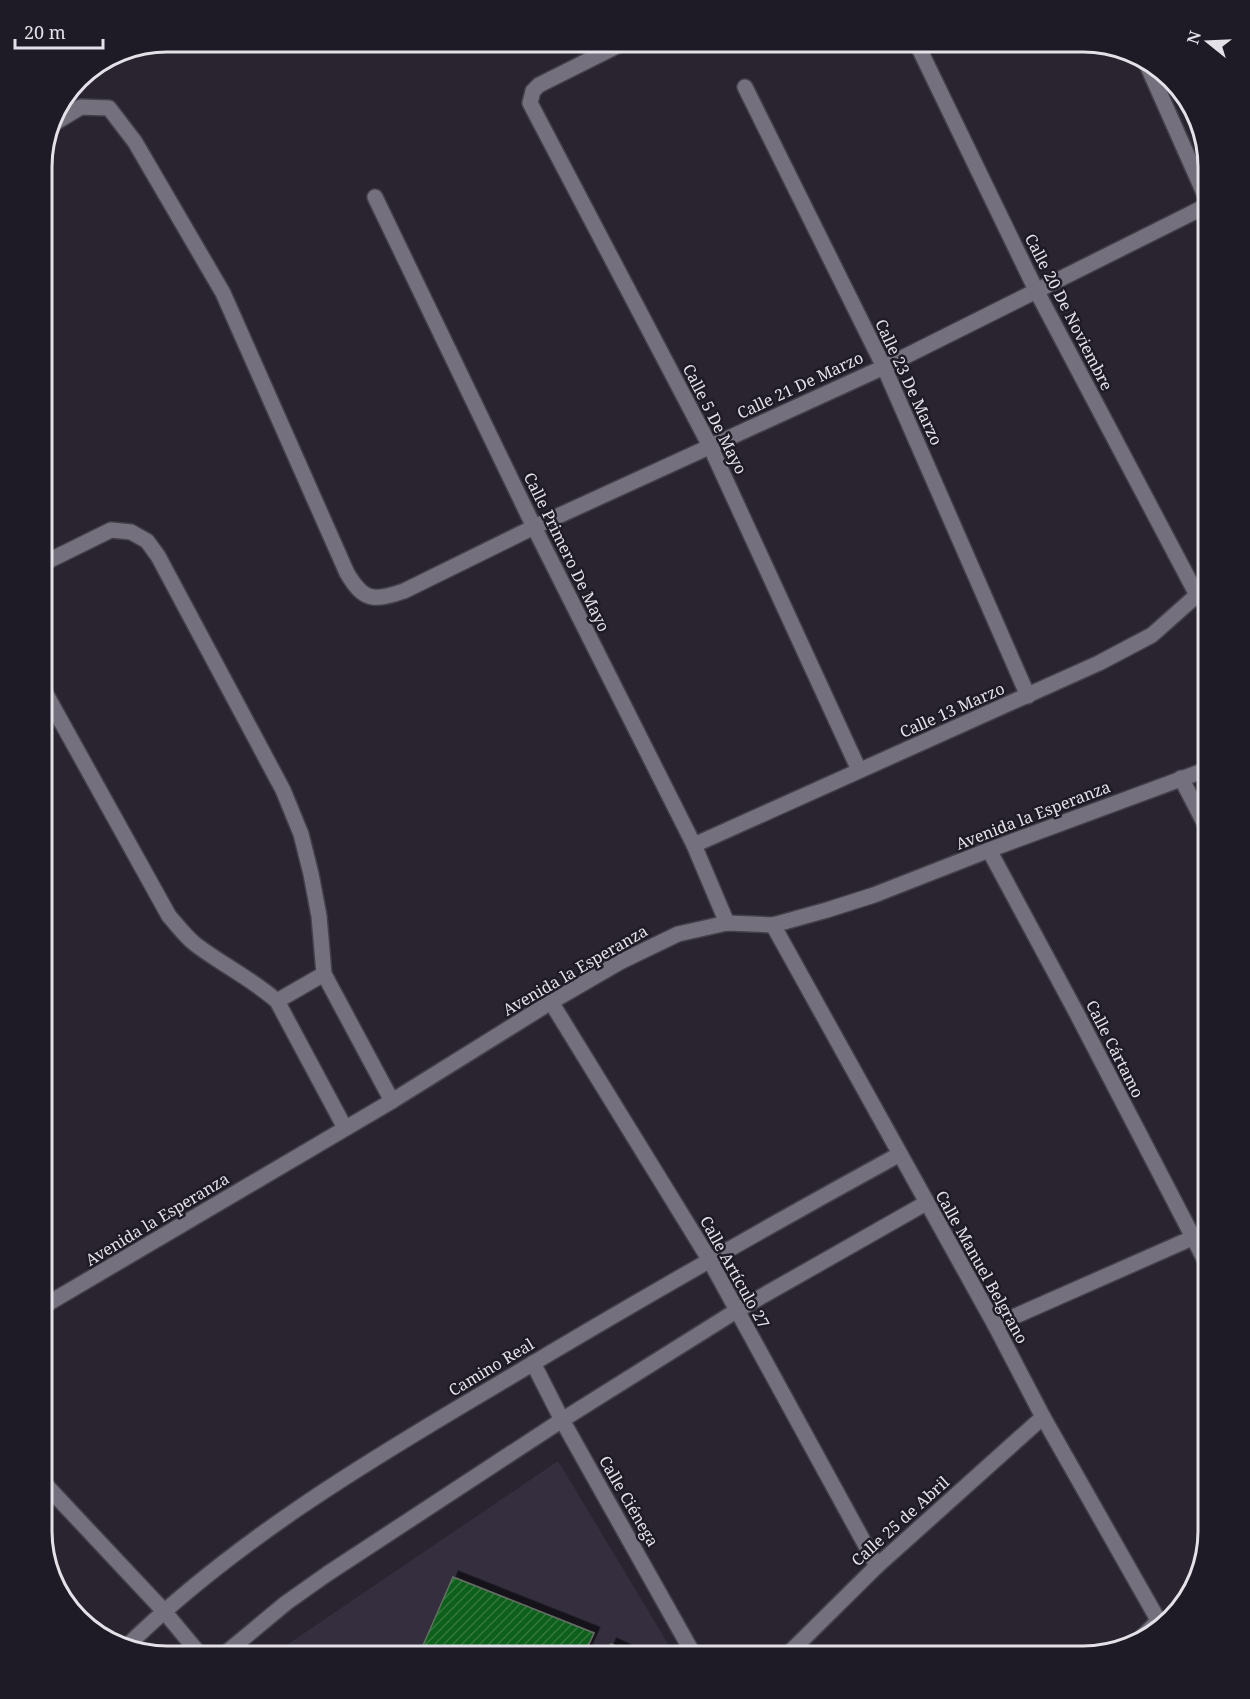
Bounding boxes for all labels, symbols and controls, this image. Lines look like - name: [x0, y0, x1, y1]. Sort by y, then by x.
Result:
- scale bar: [15, 12, 104, 50]
- north arrow: [1178, 12, 1238, 72]
- text: 20 m: [24, 20, 66, 44]
- text: N: [1181, 28, 1206, 47]
- street label: Calle 20 De Noviembre: [1020, 230, 1118, 394]
- street label: Calle 23 De Marzo: [870, 315, 948, 449]
- street label: Calle 21 De Marzo: [733, 346, 867, 424]
- street label: Calle 5 De Mayo: [678, 360, 752, 478]
- street label: Calle Primero De Mayo: [519, 469, 615, 635]
- street label: Calle 13 Marzo: [896, 677, 1008, 743]
- street label: Avenida la Esperanza: [952, 775, 1114, 855]
- street label: Avenida la Esperanza: [498, 919, 652, 1021]
- street label: Calle Cártamo: [1081, 996, 1149, 1102]
- street label: Avenida la Esperanza: [81, 1167, 233, 1271]
- street label: Calle Manuel Belgrano: [931, 1186, 1033, 1348]
- street label: Calle Artículo 27: [695, 1212, 775, 1332]
- street label: Camino Real: [444, 1333, 538, 1401]
- street label: Calle Ciénega: [594, 1452, 664, 1550]
- street label: Calle 25 de Abril: [846, 1471, 954, 1571]

